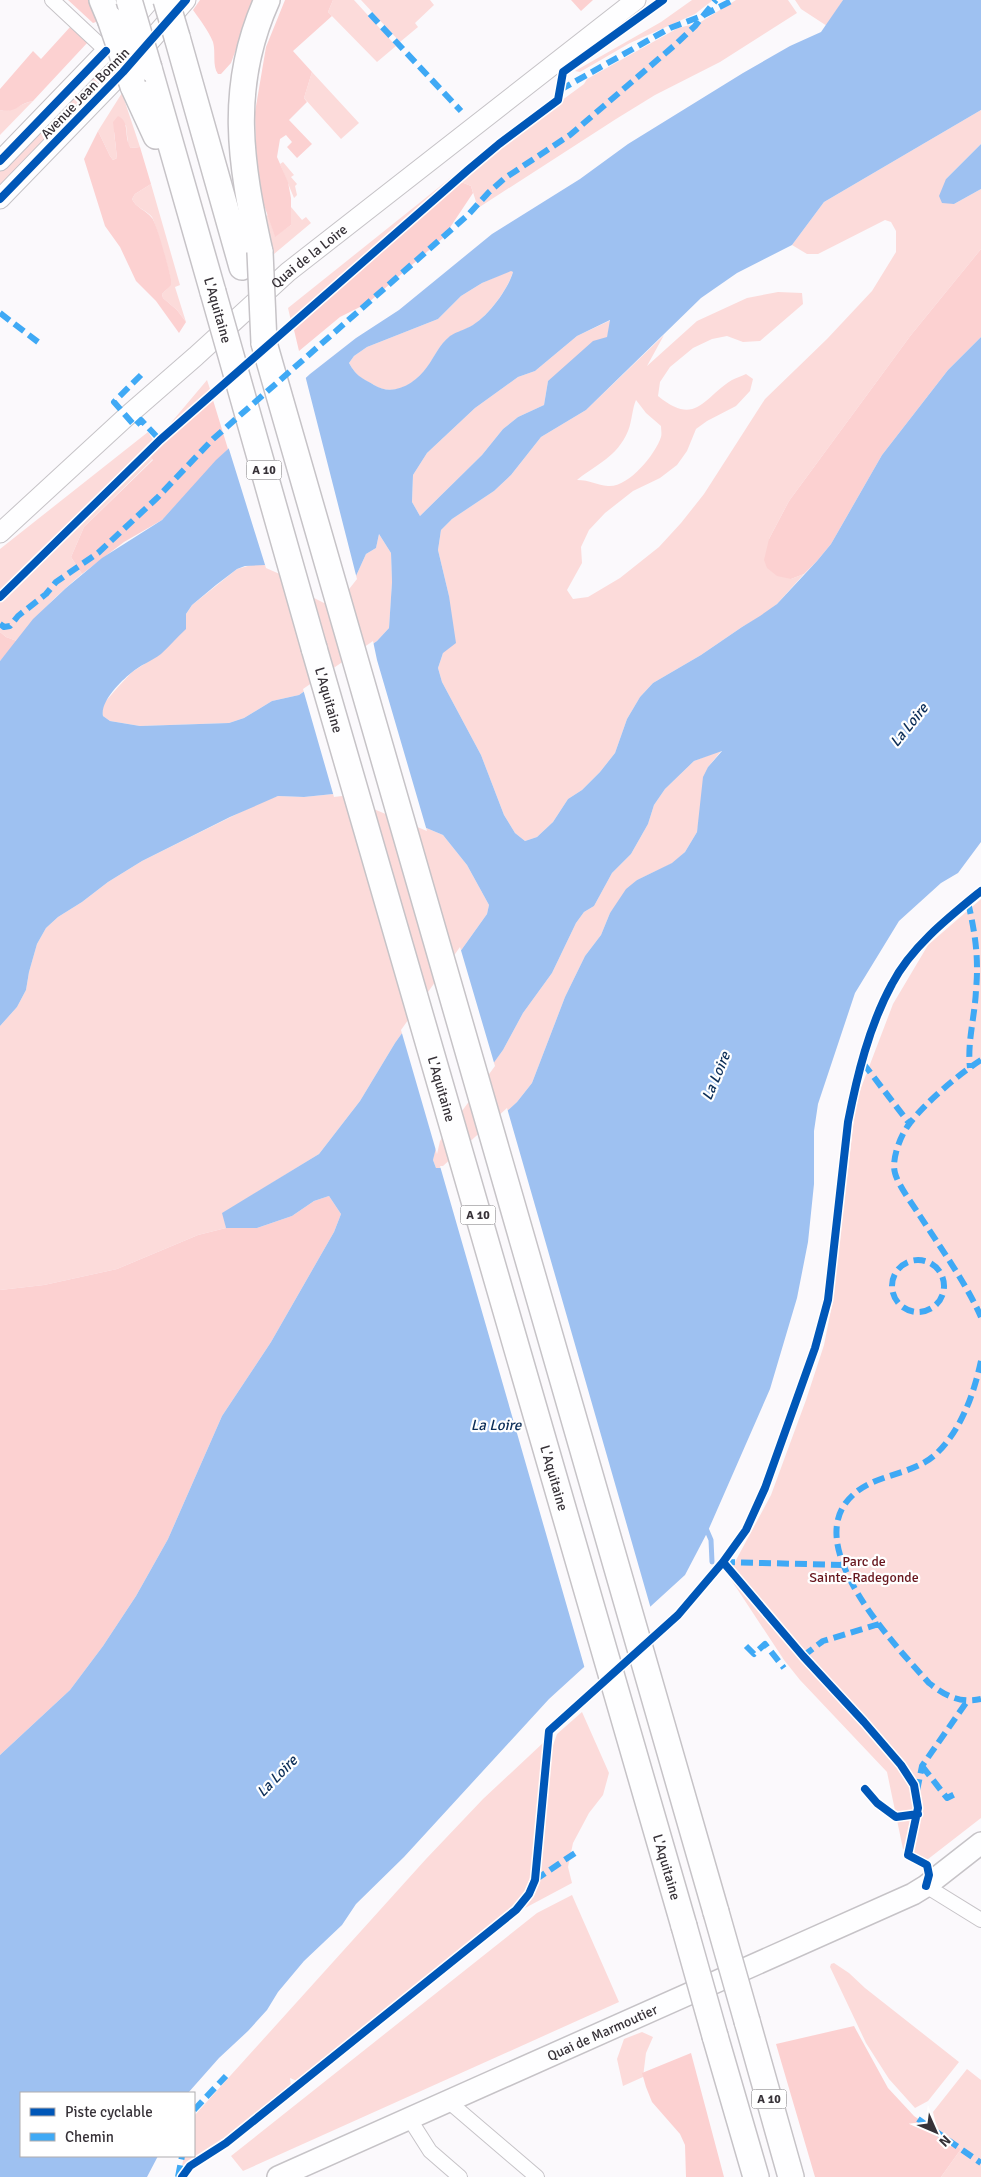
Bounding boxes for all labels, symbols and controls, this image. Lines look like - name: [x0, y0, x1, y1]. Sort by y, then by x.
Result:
- street label: Avenue Jean Bonnin: [37, 44, 133, 143]
- street label: Quai de la Loire: [268, 221, 351, 292]
- street label: L'Aquitaine: [200, 275, 235, 345]
- road number: A 10: [246, 460, 282, 480]
- street label: L'Aquitaine: [311, 665, 346, 735]
- water label: La Loire: [886, 699, 933, 750]
- water label: La Loire: [698, 1048, 735, 1103]
- street label: L'Aquitaine: [424, 1054, 459, 1124]
- road number: A 10: [460, 1206, 496, 1224]
- water label: La Loire: [471, 1416, 523, 1434]
- street label: L'Aquitaine: [536, 1443, 571, 1513]
- park label: Parc de Sainte-Radegonde: [809, 1553, 919, 1586]
- water label: La Loire: [253, 1750, 302, 1800]
- street label: L'Aquitaine: [649, 1832, 684, 1902]
- street label: Quai de Marmoutier: [545, 2001, 661, 2065]
- road number: A 10: [752, 2090, 786, 2108]
- legend: [20, 2092, 195, 2157]
- text: Piste cyclable: [65, 2103, 153, 2121]
- north arrow: [911, 2107, 961, 2157]
- text: Chemin: [65, 2128, 114, 2146]
- text: N: [935, 2131, 954, 2150]

